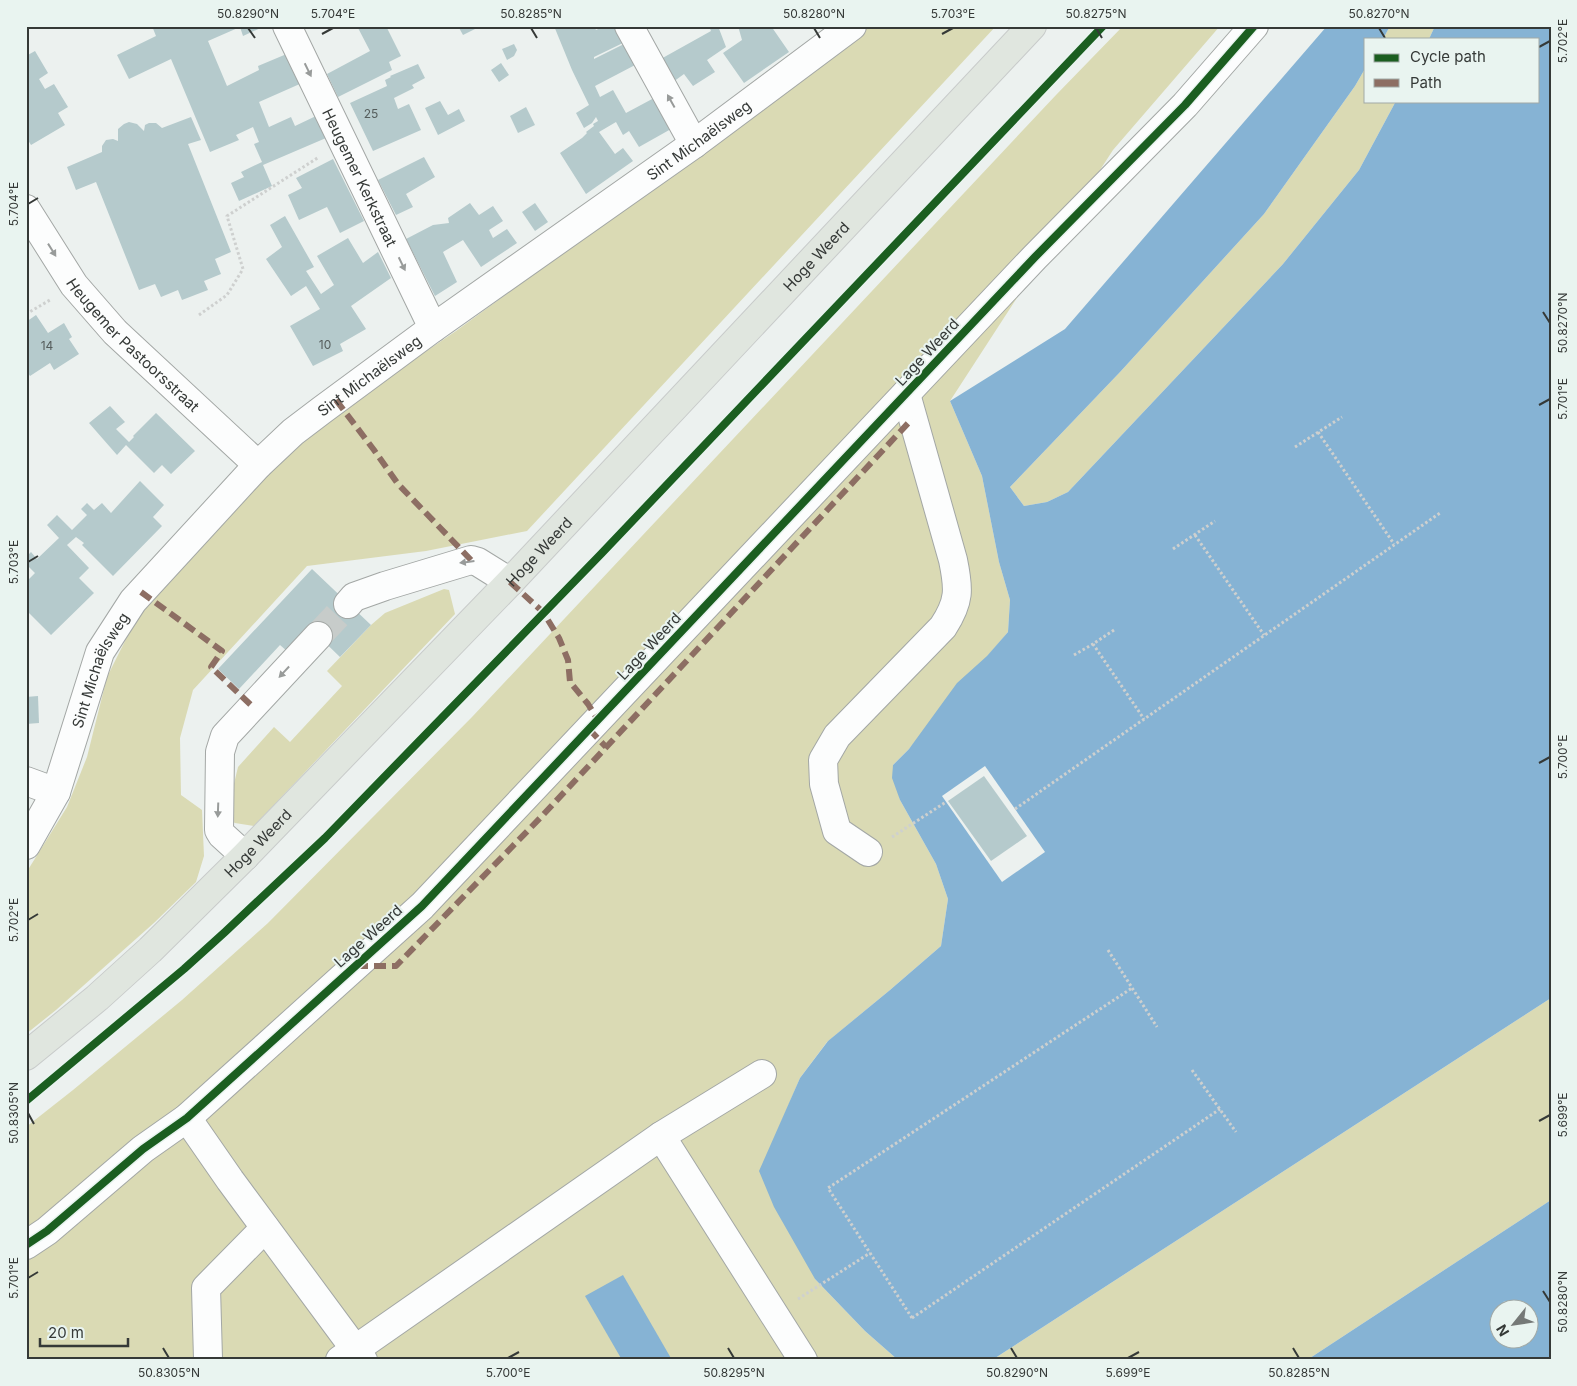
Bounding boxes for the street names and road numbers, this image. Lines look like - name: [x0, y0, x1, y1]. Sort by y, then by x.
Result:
- street label: Sint Michaëlsweg: [643, 95, 754, 184]
- street label: Heugemer Kerkstraat: [319, 105, 402, 250]
- street label: Hoge Weerd: [779, 217, 853, 295]
- street label: Heugemer Pastoorsstraat: [63, 274, 204, 415]
- street label: Lage Weerd: [891, 314, 963, 390]
- street label: Sint Michaëlsweg: [313, 331, 425, 420]
- street label: Hoge Weerd: [502, 513, 576, 590]
- street label: Sint Michaëlsweg: [67, 608, 133, 730]
- street label: Lage Weerd: [613, 608, 685, 684]
- street label: Hoge Weerd: [220, 805, 295, 881]
- street label: Lage Weerd: [330, 900, 406, 972]

